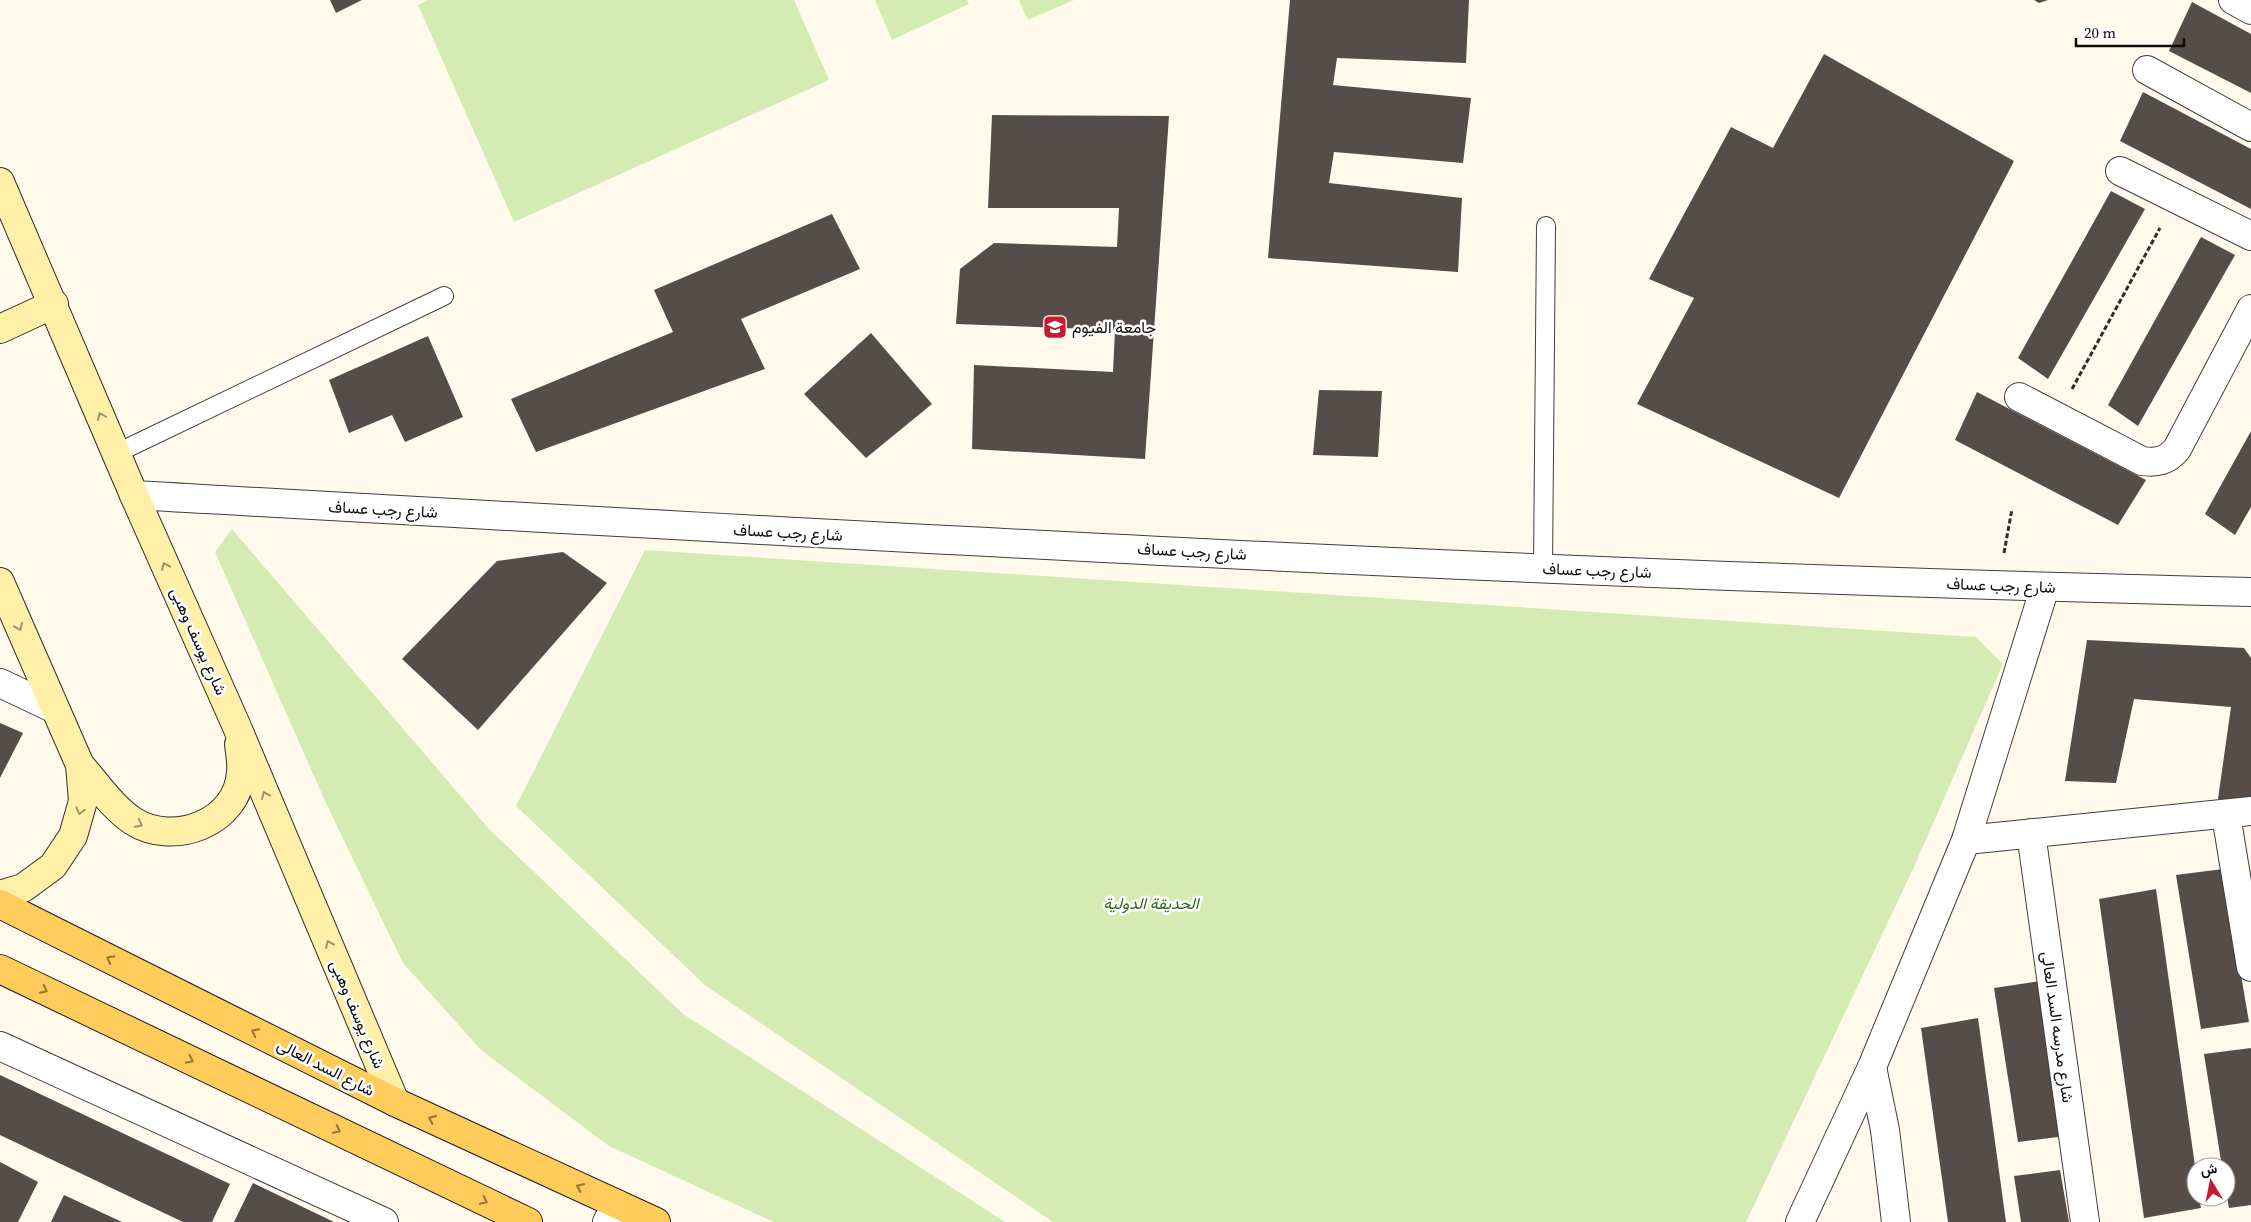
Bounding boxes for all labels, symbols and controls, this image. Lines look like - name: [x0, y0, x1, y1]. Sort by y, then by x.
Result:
- scale bar: [2076, 15, 2184, 47]
- text: 20 m: [2084, 22, 2116, 43]
- school or university icon: جامعة الفيوم: [1042, 314, 1068, 340]
- place label: جامعة الفيوم: [1072, 316, 1156, 338]
- one-way arrow: [97, 412, 108, 421]
- street label: شارع رجب عساف: [328, 495, 438, 524]
- street label: شارع رجب عساف: [733, 518, 843, 547]
- street label: شارع رجب عساف: [1137, 537, 1247, 566]
- street label: شارع رجب عساف: [1542, 557, 1652, 584]
- one-way arrow: [161, 562, 172, 571]
- street label: شارع رجب عساف: [1946, 572, 2056, 599]
- street label: شارع يوسف وهبى: [165, 584, 233, 699]
- one-way arrow: [13, 622, 24, 631]
- one-way arrow: [261, 791, 272, 800]
- one-way arrow: [75, 807, 86, 816]
- one-way arrow: [134, 818, 143, 828]
- park label: الحديقة الدولية: [1103, 892, 1201, 914]
- one-way arrow: [324, 940, 335, 949]
- street label: شارع مدرسه السد العالى: [2036, 950, 2080, 1104]
- one-way arrow: [106, 955, 115, 965]
- street label: شارع يوسف وهبى: [324, 956, 391, 1072]
- one-way arrow: [39, 984, 48, 994]
- one-way arrow: [251, 1028, 260, 1038]
- street label: شارع السد العالى: [273, 1033, 379, 1102]
- one-way arrow: [185, 1054, 194, 1064]
- one-way arrow: [428, 1115, 437, 1125]
- one-way arrow: [332, 1124, 341, 1134]
- north arrow: [2186, 1157, 2236, 1207]
- text: ش: [2199, 1158, 2219, 1181]
- one-way arrow: [576, 1182, 585, 1193]
- one-way arrow: [478, 1194, 487, 1204]

